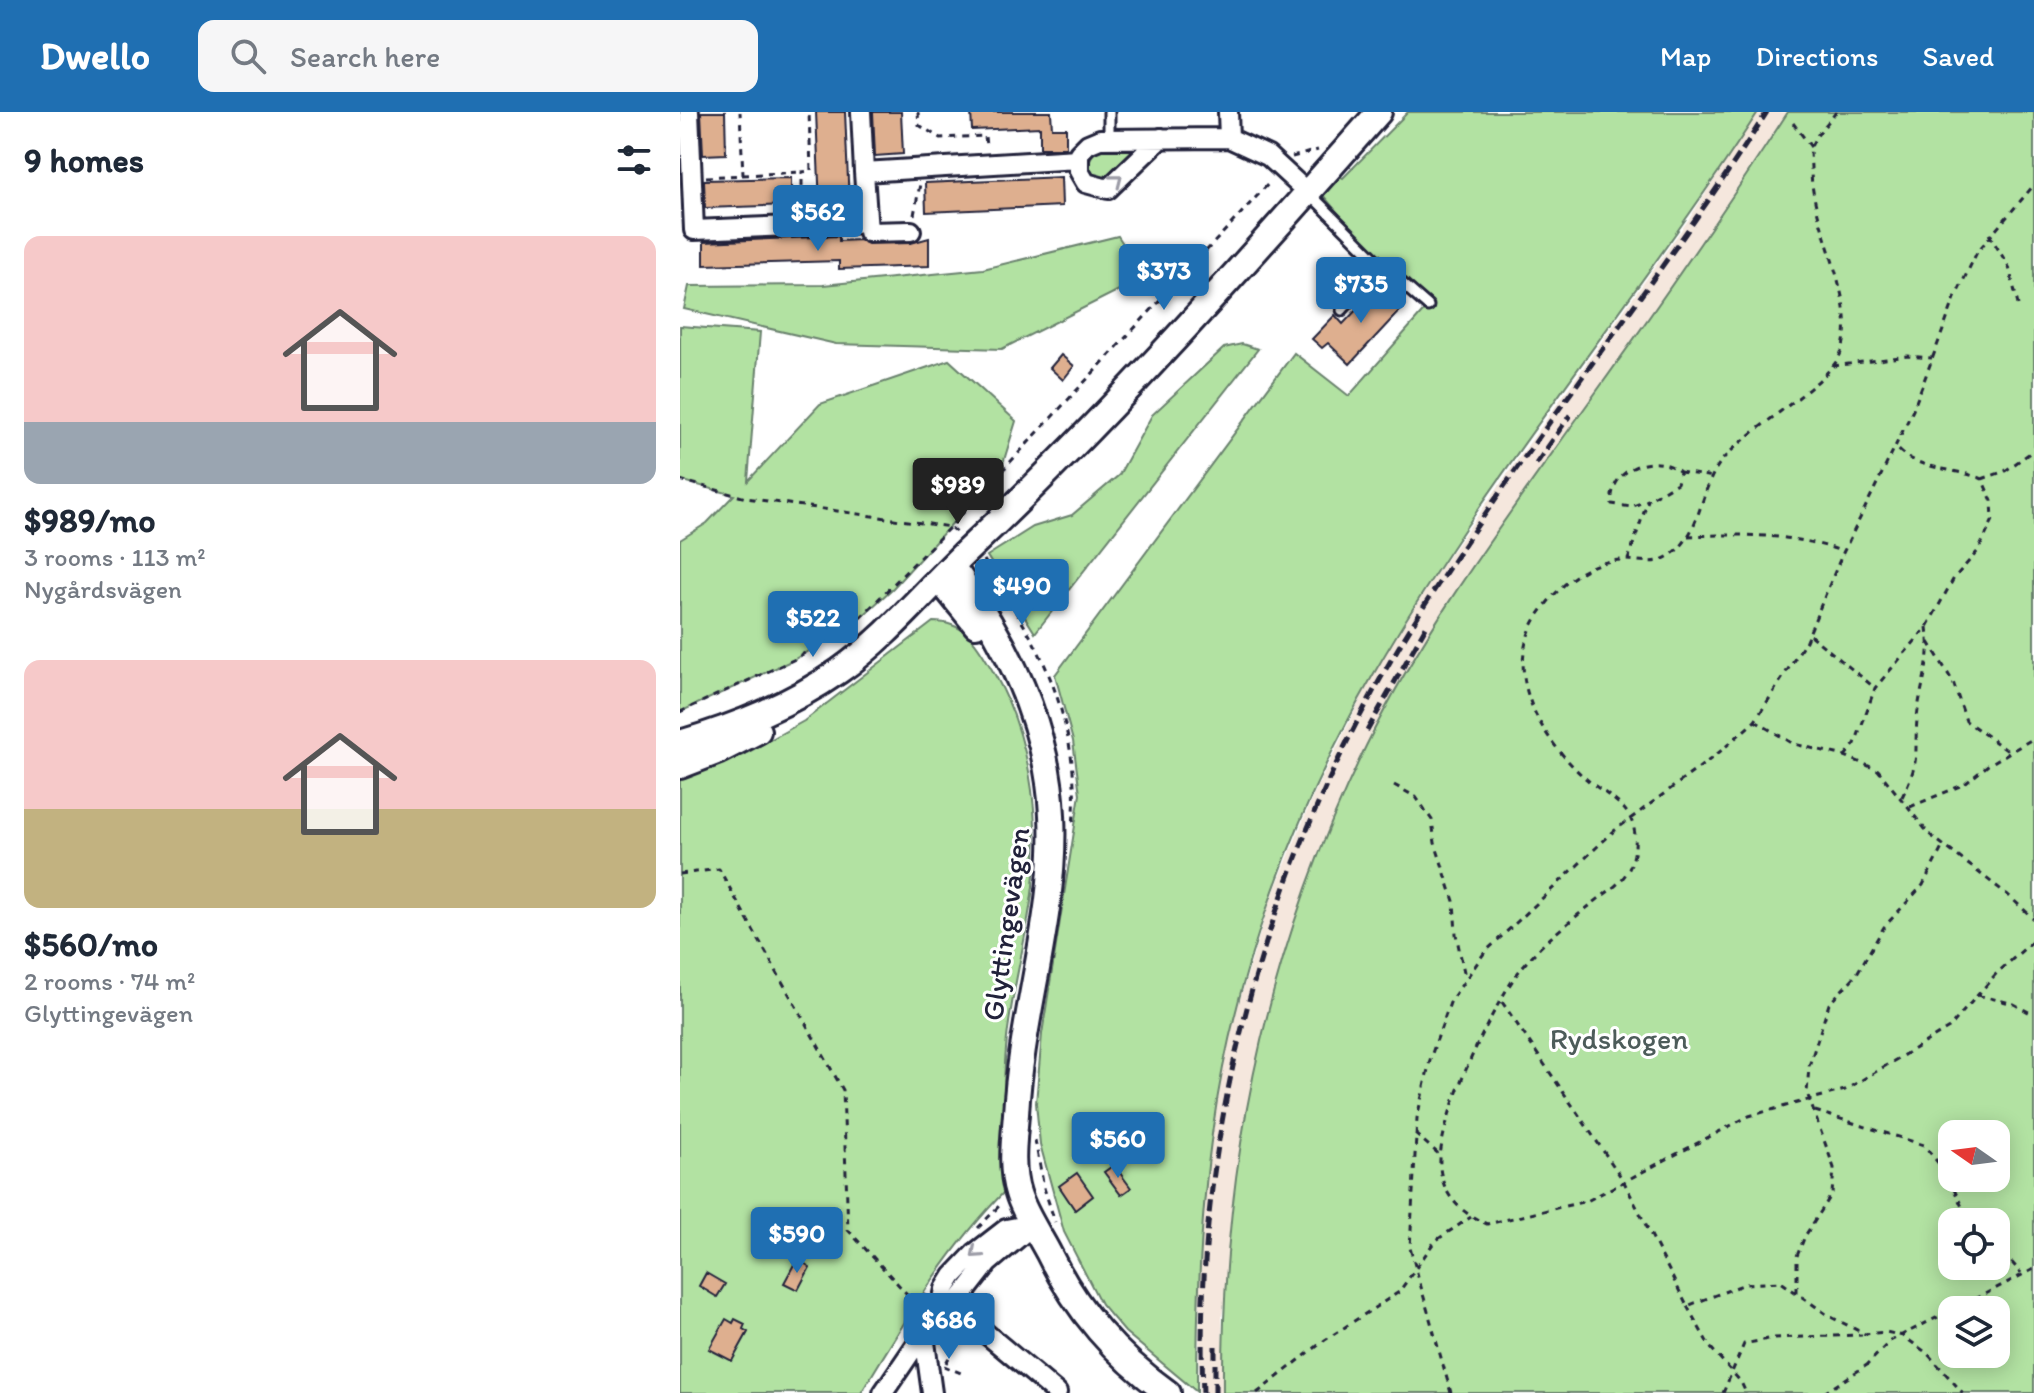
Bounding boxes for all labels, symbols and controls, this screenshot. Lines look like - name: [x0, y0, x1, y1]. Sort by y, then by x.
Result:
- search box: [198, 20, 758, 92]
- text: Dwello: [40, 33, 150, 79]
- icon: search: [226, 34, 270, 78]
- text: Search here: [290, 38, 440, 75]
- text: Map: [1660, 39, 1711, 73]
- text: Directions: [1755, 39, 1879, 73]
- text: Saved: [1923, 39, 1994, 73]
- icon: filters: [612, 138, 656, 182]
- text: 9 homes: [24, 140, 144, 181]
- one-way arrow: [1108, 176, 1123, 190]
- pin: $562: [771, 185, 865, 253]
- text: $562: [791, 195, 845, 227]
- pin: $373: [1117, 244, 1211, 312]
- text: $373: [1137, 254, 1191, 286]
- pin: $735: [1314, 257, 1408, 325]
- text: $735: [1334, 267, 1388, 299]
- icon: home: [268, 288, 412, 432]
- pin: $989: [911, 458, 1005, 526]
- text: $989: [931, 468, 985, 500]
- text: $989/mo: [24, 500, 156, 541]
- text: 3 rooms · 113 m²: [24, 541, 206, 573]
- pin: $490: [975, 559, 1069, 627]
- text: $490: [993, 569, 1051, 601]
- text: Nygårdsvägen: [24, 573, 182, 605]
- pin: $522: [766, 591, 860, 659]
- text: $522: [786, 601, 840, 633]
- icon: home: [268, 712, 412, 856]
- street label: Glyttingevägen: [974, 825, 1037, 1023]
- text: $560/mo: [24, 924, 158, 965]
- text: 2 rooms · 74 m²: [24, 965, 195, 997]
- text: Glyttingevägen: [24, 997, 193, 1029]
- park label: Rydskogen: [1550, 1020, 1688, 1057]
- pin: $560: [1071, 1112, 1165, 1180]
- north arrow: [1938, 1120, 2010, 1192]
- map controls: [1938, 1120, 2010, 1368]
- text: $560: [1090, 1122, 1146, 1154]
- pin: $590: [750, 1207, 844, 1275]
- button: locate: [1938, 1208, 2010, 1280]
- text: $590: [769, 1217, 825, 1249]
- one-way arrow: [971, 1244, 985, 1259]
- pin: $686: [902, 1293, 996, 1361]
- button: layers: [1938, 1296, 2010, 1368]
- text: $686: [922, 1303, 976, 1335]

